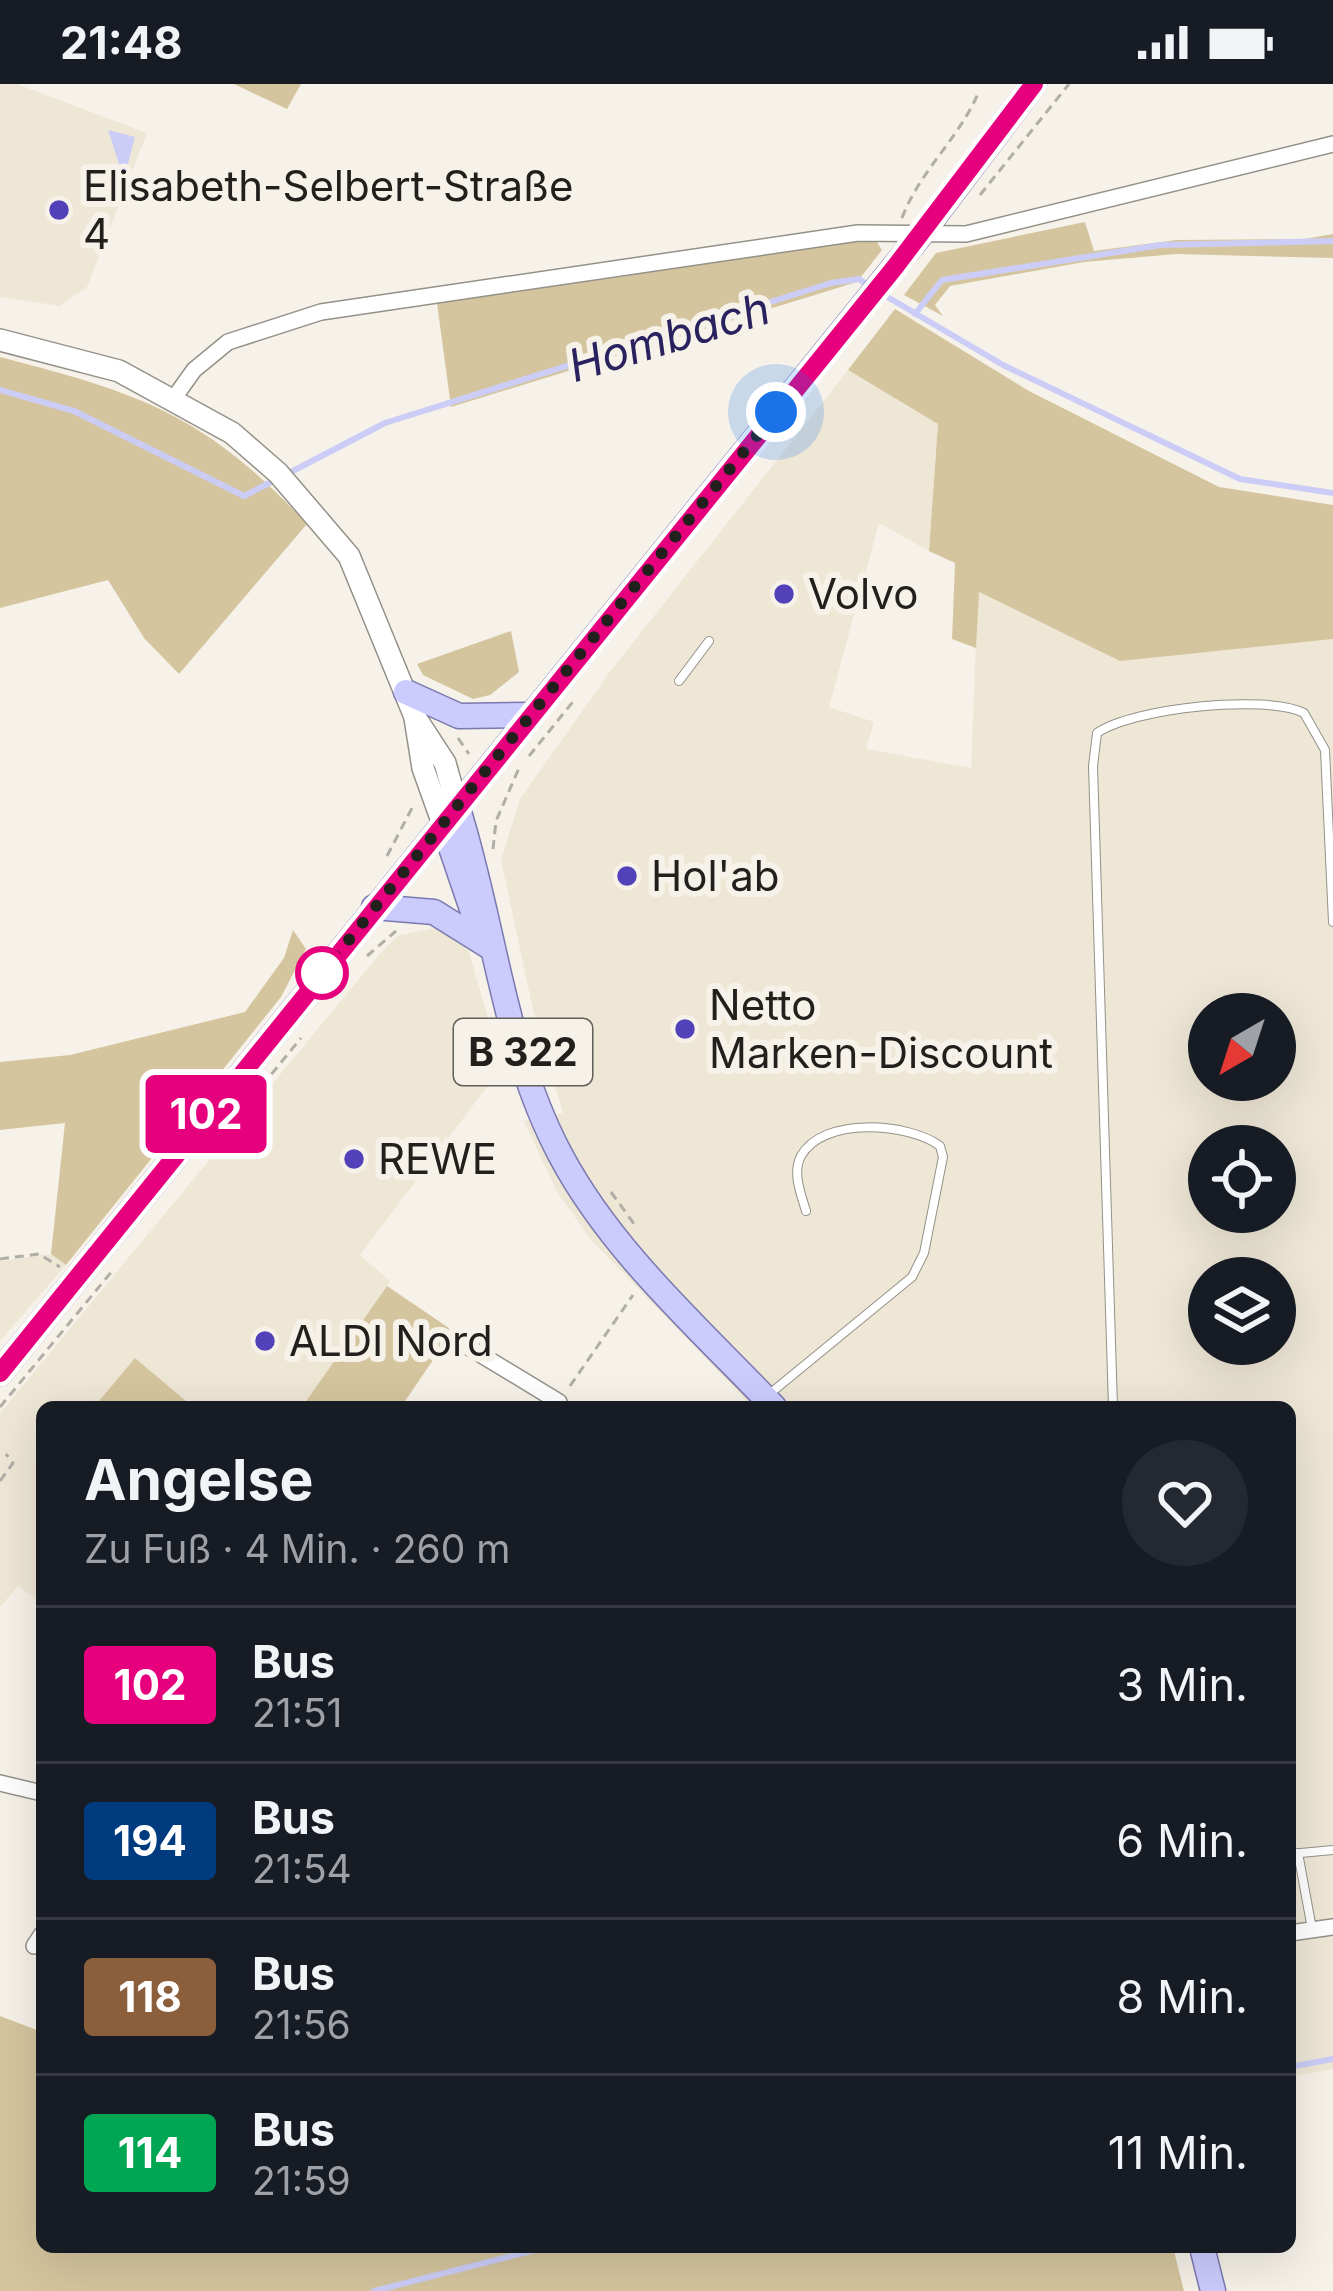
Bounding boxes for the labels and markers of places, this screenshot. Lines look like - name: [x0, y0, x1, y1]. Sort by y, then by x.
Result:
- place label: Elisabeth-Selbert-Straße 4: [83, 160, 573, 259]
- marker: Elisabeth-Selbert-Straße 4: [46, 197, 72, 223]
- place label: Volvo: [808, 568, 918, 619]
- marker: Volvo: [771, 581, 797, 607]
- place label: Hol'ab: [651, 850, 779, 901]
- marker: Hol'ab: [614, 863, 640, 889]
- unlabelled marker: [297, 948, 347, 998]
- place label: Netto Marken-Discount: [709, 979, 1053, 1078]
- marker: Netto Marken-Discount: [672, 1016, 698, 1042]
- place label: REWE: [378, 1133, 497, 1184]
- marker: REWE: [341, 1146, 367, 1172]
- place label: ALDI Nord: [289, 1315, 493, 1366]
- marker: ALDI Nord: [252, 1328, 278, 1354]

